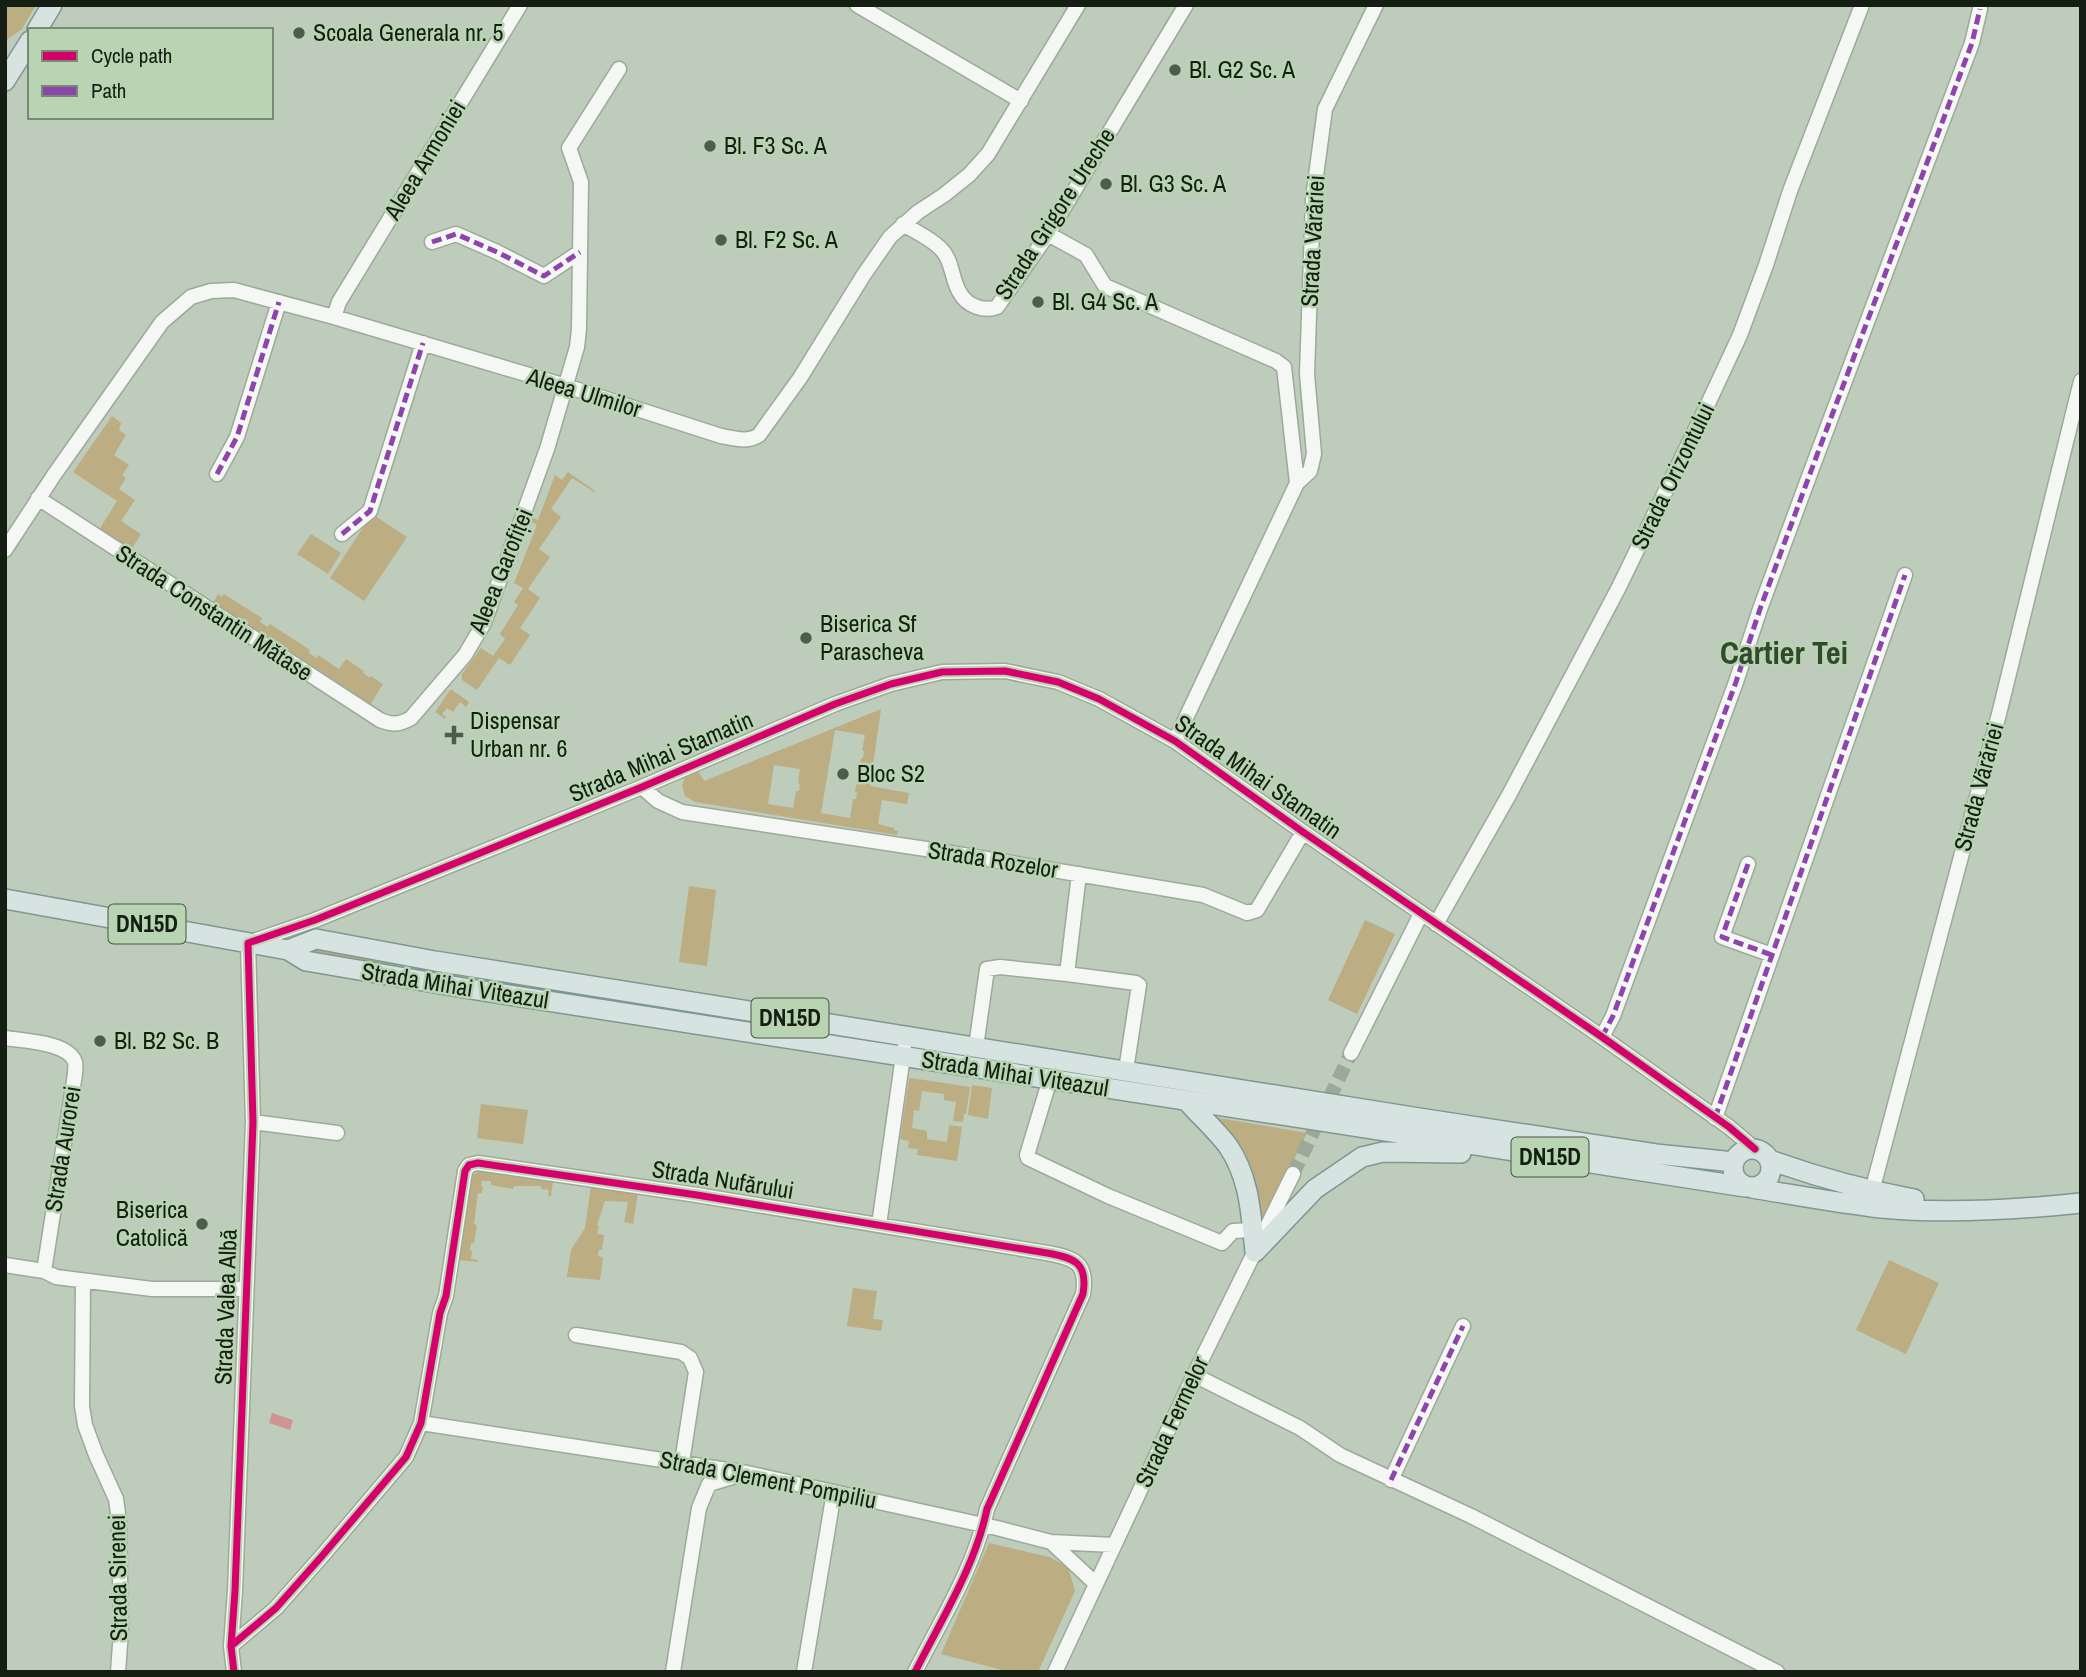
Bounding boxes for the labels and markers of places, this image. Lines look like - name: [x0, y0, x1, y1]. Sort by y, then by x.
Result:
- place label: Scoala Generala nr. 5: [313, 16, 503, 48]
- marker: Scoala Generala nr. 5: [291, 25, 307, 41]
- place label: Bl. G2 Sc. A: [1189, 53, 1296, 85]
- marker: Bl. G2 Sc. A: [1167, 62, 1183, 78]
- place label: Bl. F3 Sc. A: [724, 129, 828, 161]
- marker: Bl. F3 Sc. A: [702, 138, 718, 154]
- place label: Bl. G3 Sc. A: [1120, 167, 1227, 199]
- marker: Bl. G3 Sc. A: [1098, 176, 1114, 192]
- place label: Bl. F2 Sc. A: [735, 223, 839, 255]
- marker: Bl. F2 Sc. A: [713, 232, 729, 248]
- place label: Bl. G4 Sc. A: [1052, 285, 1159, 317]
- marker: Bl. G4 Sc. A: [1030, 294, 1046, 310]
- place label: Biserica Sf Parascheva: [820, 607, 924, 667]
- marker: Biserica Sf Parascheva: [798, 630, 814, 646]
- place label: Dispensar Urban nr. 6: [470, 704, 567, 764]
- marker: Dispensar Urban nr. 6: [444, 725, 464, 745]
- place label: Bloc S2: [857, 757, 925, 789]
- marker: Bloc S2: [835, 766, 851, 782]
- place label: Bl. B2 Sc. B: [114, 1024, 219, 1056]
- marker: Bl. B2 Sc. B: [92, 1033, 108, 1049]
- place label: Biserica Catolică: [116, 1193, 188, 1253]
- marker: Biserica Catolică: [194, 1216, 210, 1232]

